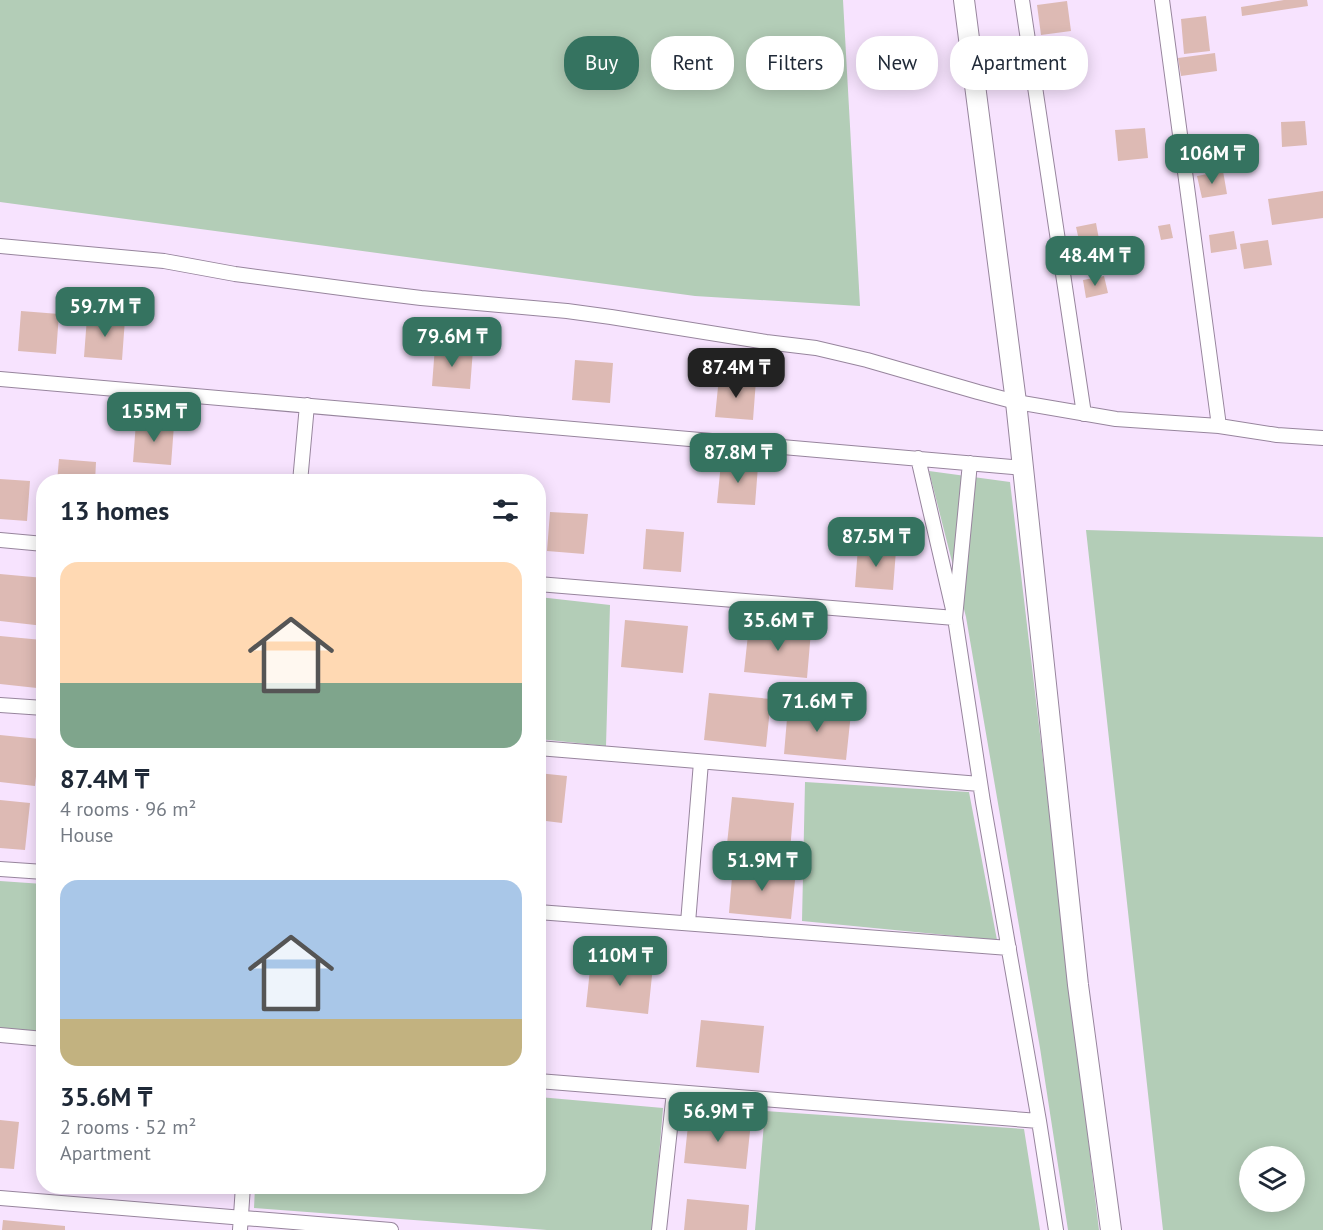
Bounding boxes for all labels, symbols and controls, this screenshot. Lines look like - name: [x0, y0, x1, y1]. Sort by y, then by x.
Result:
- chip: Buy: [564, 36, 639, 90]
- chip: Rent: [651, 36, 734, 90]
- chip: Filters: [746, 36, 844, 90]
- chip: New: [856, 36, 938, 90]
- chip: Apartment: [950, 36, 1088, 90]
- pin: 106M ₸: [1163, 134, 1261, 185]
- text: 106M ₸: [1179, 140, 1245, 166]
- pin: 48.4M ₸: [1040, 236, 1150, 287]
- text: 48.4M ₸: [1060, 242, 1130, 268]
- pin: 59.7M ₸: [50, 287, 160, 338]
- text: 59.7M ₸: [70, 293, 140, 319]
- pin: 79.6M ₸: [397, 317, 507, 368]
- text: 79.6M ₸: [417, 323, 487, 349]
- pin: 87.4M ₸: [681, 348, 791, 399]
- text: 87.4M ₸: [702, 354, 770, 380]
- pin: 155M ₸: [105, 392, 203, 443]
- text: 155M ₸: [121, 398, 187, 424]
- pin: 87.8M ₸: [683, 433, 793, 484]
- text: 87.8M ₸: [704, 439, 772, 465]
- text: 13 homes: [60, 494, 169, 527]
- icon: filters: [489, 494, 522, 527]
- pin: 87.5M ₸: [821, 517, 931, 568]
- text: 87.5M ₸: [842, 523, 910, 549]
- icon: home: [237, 601, 345, 709]
- pin: 35.6M ₸: [723, 601, 833, 652]
- text: 35.6M ₸: [743, 607, 813, 633]
- pin: 71.6M ₸: [762, 682, 872, 733]
- text: 71.6M ₸: [782, 688, 852, 714]
- text: 87.4M ₸: [60, 762, 149, 795]
- text: 4 rooms · 96 m²: [60, 796, 196, 822]
- text: House: [60, 822, 114, 848]
- pin: 51.9M ₸: [707, 841, 817, 892]
- text: 51.9M ₸: [727, 847, 797, 873]
- icon: home: [237, 919, 345, 1027]
- pin: 110M ₸: [571, 936, 669, 987]
- text: 110M ₸: [587, 942, 653, 968]
- text: 35.6M ₸: [60, 1080, 152, 1113]
- pin: 56.9M ₸: [663, 1092, 773, 1143]
- text: 56.9M ₸: [683, 1098, 753, 1124]
- text: 2 rooms · 52 m²: [60, 1114, 196, 1140]
- text: Apartment: [60, 1140, 151, 1166]
- map controls: [1239, 1146, 1305, 1212]
- button: layers: [1239, 1146, 1305, 1212]

